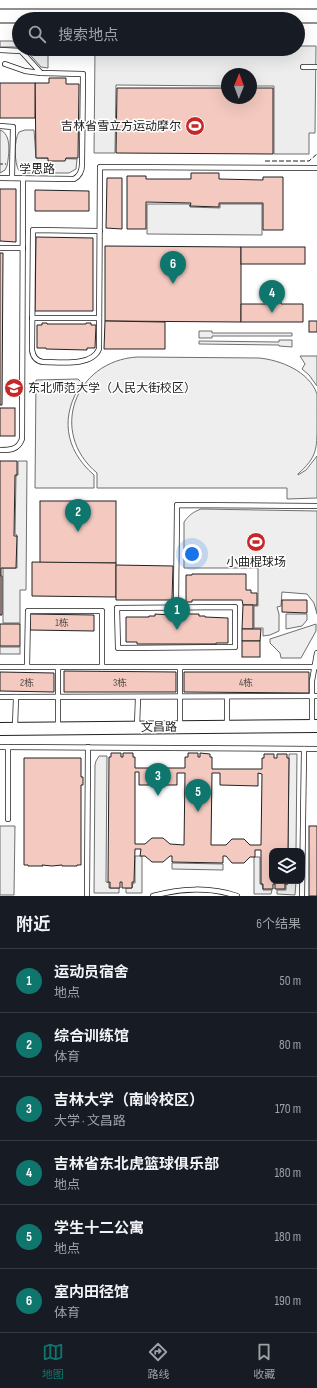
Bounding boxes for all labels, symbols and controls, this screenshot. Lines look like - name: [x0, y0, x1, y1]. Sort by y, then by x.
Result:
- search box: [12, 12, 305, 56]
- icon: search: [26, 23, 48, 45]
- text: 搜索地点: [58, 26, 118, 45]
- north arrow: [221, 68, 257, 104]
- sports icon: 吉林省雪立方运动摩尔: [184, 115, 206, 137]
- place label: 吉林省雪立方运动摩尔: [61, 119, 181, 134]
- street label: 学思路: [19, 162, 55, 177]
- pin: 6: [160, 251, 186, 284]
- pin: 4: [259, 280, 285, 313]
- school or university icon: 东北师范大学（人民大街校区）: [3, 377, 25, 399]
- place label: 东北师范大学（人民大街校区）: [28, 381, 196, 396]
- pin: 2: [65, 499, 91, 532]
- sports icon: 小曲棍球场: [245, 531, 267, 553]
- your location: [182, 544, 202, 564]
- place label: 小曲棍球场: [226, 555, 286, 570]
- pin: 1: [164, 597, 190, 630]
- house number: 1栋: [55, 617, 69, 629]
- house number: 2栋: [20, 677, 34, 689]
- house number: 3栋: [113, 677, 127, 689]
- house number: 4栋: [239, 677, 253, 689]
- street label: 文昌路: [141, 720, 177, 735]
- pin: 3: [145, 763, 171, 796]
- pin: 5: [185, 779, 211, 812]
- map controls: [269, 848, 305, 884]
- button: layers: [269, 848, 305, 884]
- text: 附近: [16, 915, 50, 935]
- text: 6个结果: [256, 916, 301, 932]
- text: 运动员宿舍: [54, 963, 129, 982]
- text: 1: [26, 973, 32, 989]
- text: 50 m: [280, 973, 301, 989]
- text: 地点: [54, 985, 80, 1001]
- text: 综合训练馆: [54, 1027, 129, 1046]
- text: 2: [26, 1037, 32, 1053]
- text: 80 m: [279, 1037, 301, 1053]
- text: 体育: [54, 1049, 80, 1065]
- text: 吉林大学（南岭校区）: [54, 1091, 204, 1110]
- text: 3: [26, 1101, 32, 1117]
- text: 170 m: [275, 1101, 301, 1117]
- text: 大学 · 文昌路: [54, 1113, 126, 1129]
- text: 吉林省东北虎篮球俱乐部: [54, 1155, 219, 1174]
- text: 4: [26, 1165, 32, 1181]
- text: 180 m: [275, 1165, 301, 1181]
- text: 地点: [54, 1177, 80, 1193]
- text: 学生十二公寓: [54, 1219, 144, 1238]
- text: 5: [26, 1229, 32, 1245]
- text: 180 m: [275, 1229, 301, 1245]
- text: 地点: [54, 1241, 80, 1257]
- text: 室内田径馆: [54, 1283, 129, 1302]
- text: 6: [26, 1293, 32, 1309]
- text: 190 m: [274, 1293, 301, 1309]
- text: 体育: [54, 1305, 80, 1321]
- tab: 地图: [42, 1341, 64, 1381]
- tab: 路线: [147, 1341, 169, 1381]
- tab: 收藏: [253, 1341, 275, 1381]

